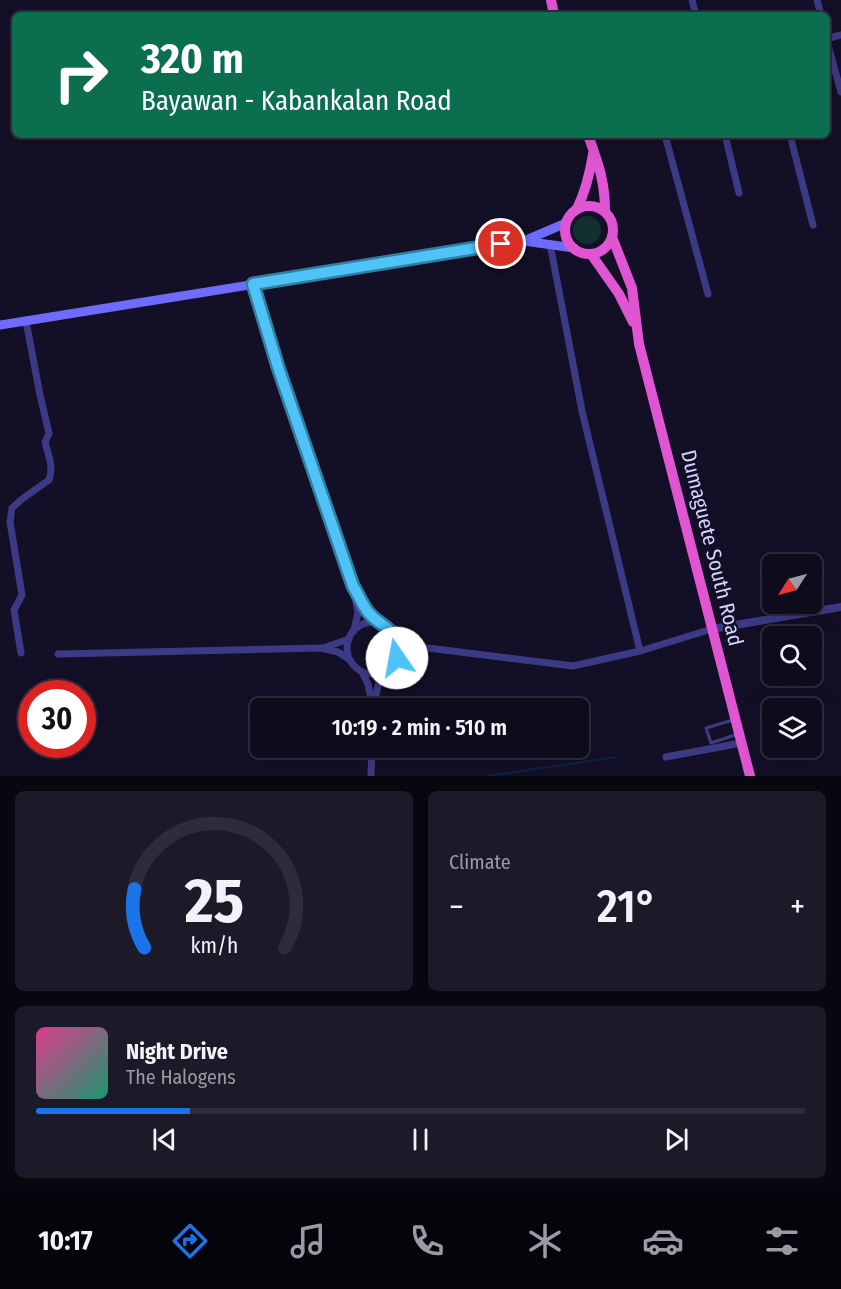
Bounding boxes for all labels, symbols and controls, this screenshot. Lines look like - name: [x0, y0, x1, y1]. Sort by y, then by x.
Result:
- text: 320 m: [141, 34, 244, 84]
- icon: right: [42, 36, 120, 114]
- text: Bayawan - Kabankalan Road: [141, 85, 452, 117]
- pin: [475, 218, 526, 269]
- icon: arrive: [484, 227, 517, 260]
- street label: Dumaguete South Road: [675, 447, 749, 649]
- north arrow: [762, 554, 822, 614]
- map controls: [762, 554, 822, 758]
- position arrow: [365, 626, 429, 690]
- button: search: [762, 626, 822, 686]
- speed limit sign: 30: [18, 680, 96, 758]
- button: layers: [762, 698, 822, 758]
- text: 10:19 · 2 min · 510 m: [332, 714, 507, 741]
- text: Climate: [449, 850, 511, 874]
- text: 25: [183, 864, 244, 939]
- text: 21°: [597, 880, 657, 934]
- text: −: [449, 887, 464, 927]
- text: +: [790, 887, 805, 927]
- text: km/h: [190, 933, 238, 959]
- text: Night Drive: [126, 1038, 228, 1065]
- text: The Halogens: [126, 1065, 236, 1089]
- icon: previous: [148, 1123, 181, 1156]
- icon: pause: [404, 1123, 437, 1156]
- icon: next: [660, 1123, 693, 1156]
- icon: directions: [169, 1220, 211, 1262]
- icon: music: [287, 1220, 329, 1262]
- icon: phone: [406, 1220, 448, 1262]
- icon: climate: [524, 1220, 566, 1262]
- icon: car: [642, 1220, 684, 1262]
- icon: filters: [761, 1220, 803, 1262]
- text: 10:17: [38, 1225, 93, 1257]

